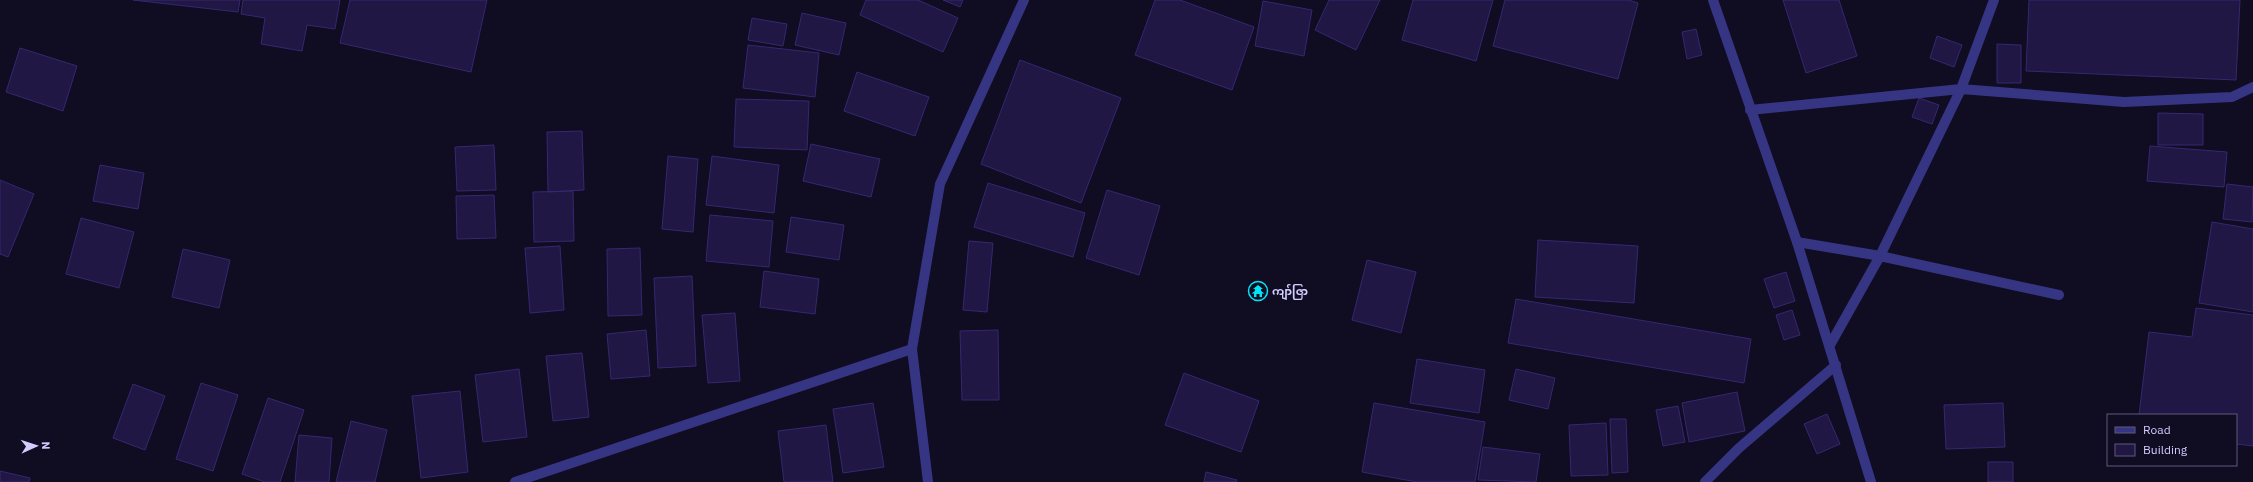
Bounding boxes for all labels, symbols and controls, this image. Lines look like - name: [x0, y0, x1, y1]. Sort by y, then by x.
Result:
- temple icon: ကျာ်ဇြာ: [1247, 280, 1269, 302]
- place label: ကျာ်ဇြာ: [1272, 284, 1308, 300]
- legend: [2107, 414, 2237, 466]
- text: Road: [2143, 422, 2171, 437]
- north arrow: [16, 426, 56, 466]
- text: N: [39, 441, 53, 450]
- text: Building: [2143, 442, 2188, 457]

